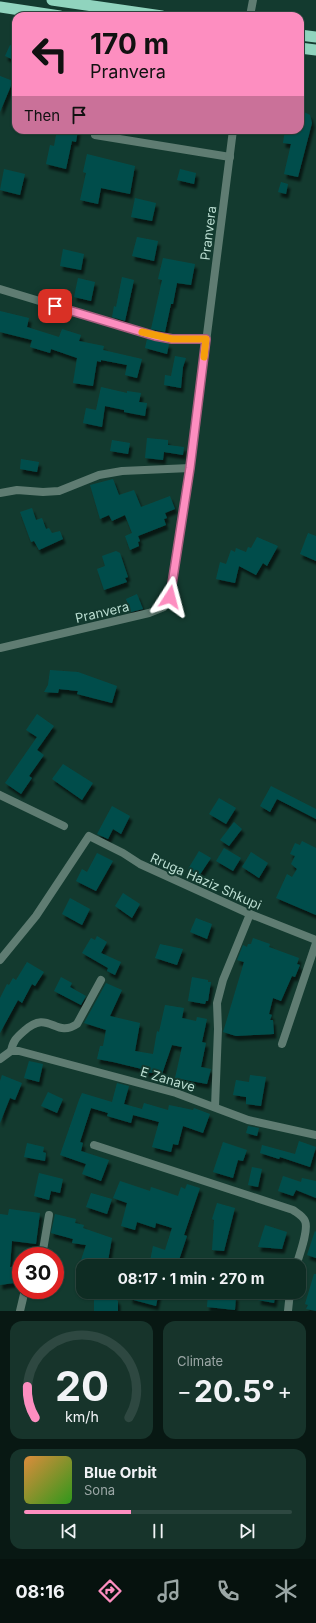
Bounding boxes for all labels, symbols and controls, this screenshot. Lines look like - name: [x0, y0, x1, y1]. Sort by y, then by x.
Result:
- text: 170 m: [90, 27, 169, 61]
- icon: left: [24, 28, 76, 80]
- text: Pranvera: [90, 61, 166, 82]
- icon: arrive: [68, 104, 90, 126]
- text: Then: [24, 106, 60, 125]
- street label: Pranvera: [197, 205, 219, 261]
- pin: [38, 289, 72, 323]
- icon: arrive: [44, 295, 66, 317]
- position arrow: [149, 576, 191, 618]
- street label: Pranvera: [73, 598, 131, 626]
- street label: Rruga Haziz Shkupi: [148, 849, 264, 913]
- street label: E Zanave: [139, 1063, 197, 1095]
- speed limit sign: 30: [12, 1247, 64, 1299]
- text: 08:17 · 1 min · 270 m: [118, 1269, 264, 1288]
- text: Climate: [177, 1353, 223, 1369]
- text: 20: [54, 1361, 109, 1411]
- text: 20.5°: [194, 1373, 275, 1409]
- text: −: [177, 1378, 192, 1404]
- text: +: [277, 1378, 292, 1404]
- text: km/h: [65, 1408, 98, 1425]
- text: Blue Orbit: [84, 1463, 157, 1482]
- text: Sona: [84, 1482, 115, 1498]
- icon: previous: [58, 1520, 80, 1542]
- icon: pause: [147, 1520, 169, 1542]
- icon: next: [236, 1520, 258, 1542]
- icon: directions: [96, 1577, 124, 1605]
- icon: music: [155, 1577, 183, 1605]
- icon: phone: [214, 1577, 242, 1605]
- icon: climate: [272, 1577, 300, 1605]
- text: 08:16: [15, 1581, 65, 1602]

